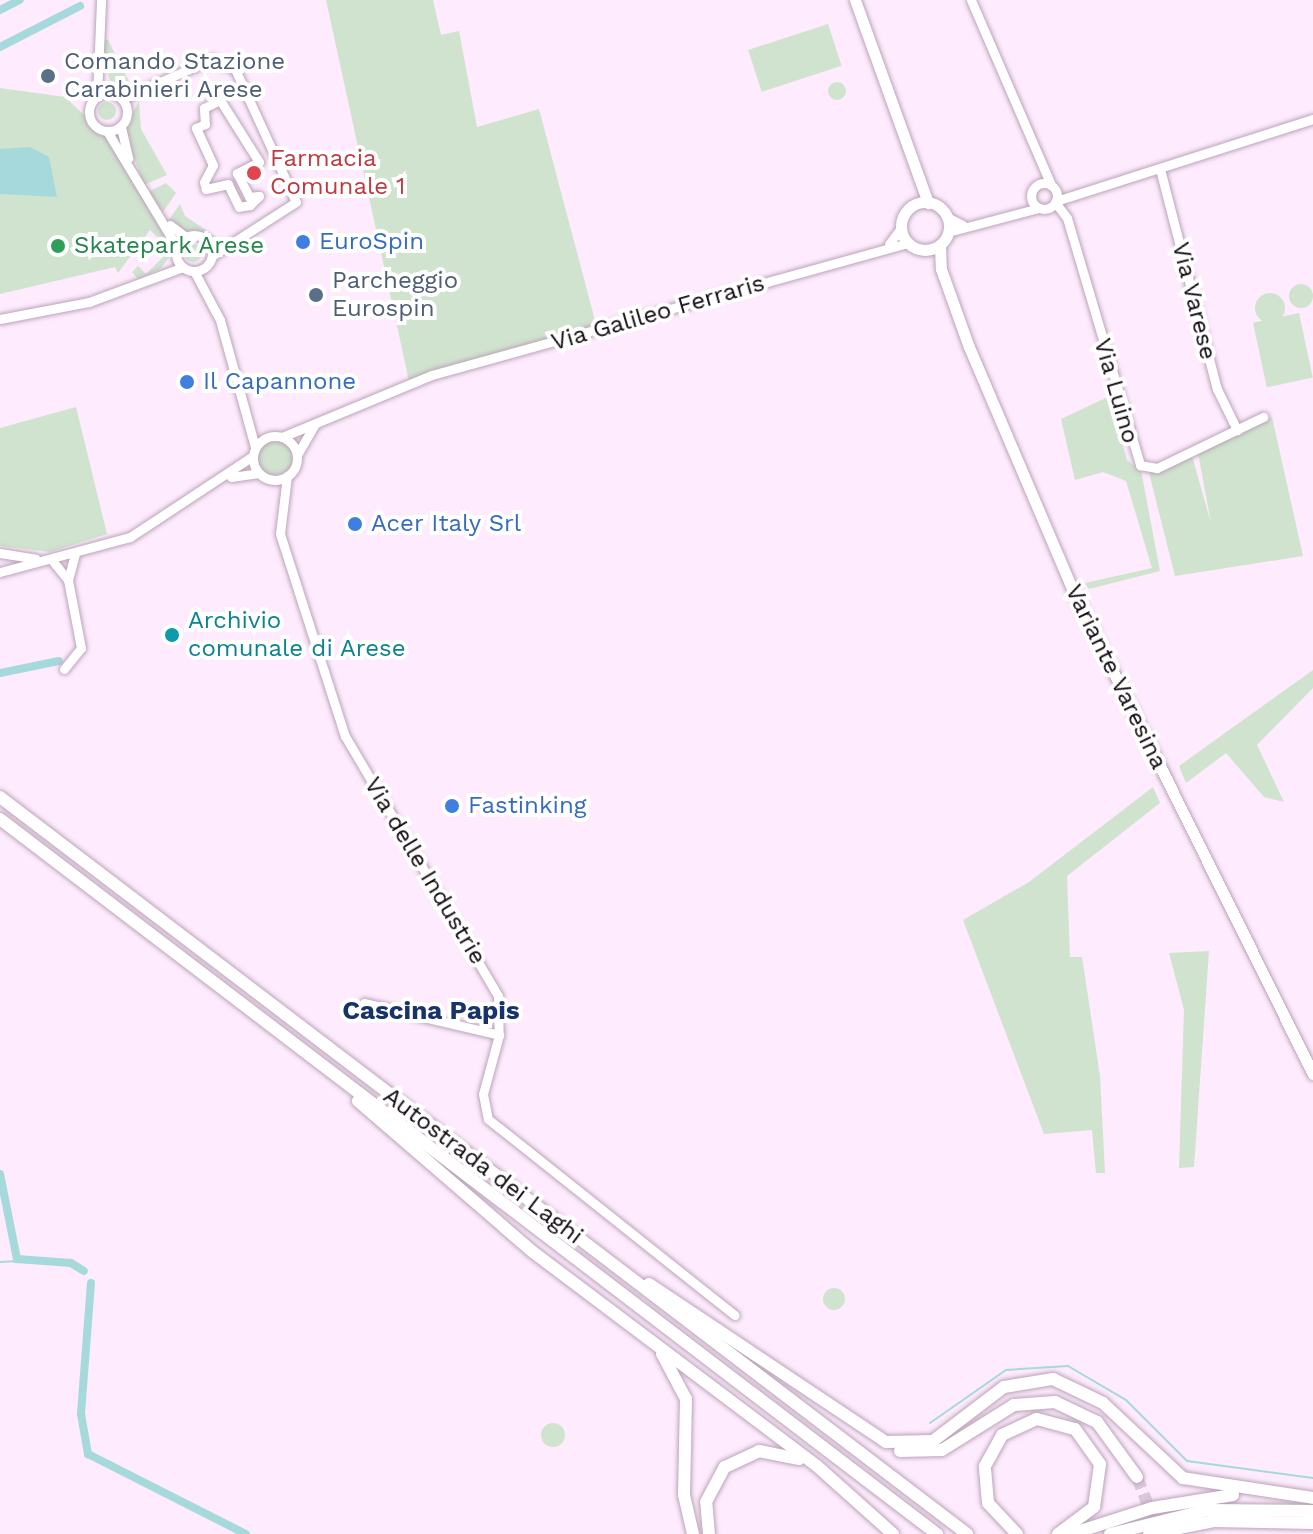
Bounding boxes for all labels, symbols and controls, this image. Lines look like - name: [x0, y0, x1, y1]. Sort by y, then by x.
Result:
- place label: Comando Stazione Carabinieri Arese: [64, 48, 285, 104]
- marker: Comando Stazione Carabinieri Arese: [39, 67, 57, 85]
- place label: Farmacia Comunale 1: [270, 145, 406, 201]
- marker: Farmacia Comunale 1: [245, 164, 263, 182]
- place label: EuroSpin: [319, 228, 424, 256]
- place label: Skatepark Arese: [74, 232, 266, 260]
- marker: EuroSpin: [294, 233, 312, 251]
- marker: Skatepark Arese: [49, 237, 67, 255]
- street label: Via Varese: [1165, 239, 1223, 363]
- place label: Parcheggio Eurospin: [332, 267, 458, 323]
- street label: Via Galileo Ferraris: [548, 269, 768, 357]
- marker: Parcheggio Eurospin: [307, 286, 325, 304]
- street label: Via Luino: [1087, 335, 1145, 447]
- place label: Il Capannone: [203, 368, 357, 396]
- marker: Il Capannone: [178, 373, 196, 391]
- place label: Acer Italy Srl: [371, 510, 522, 538]
- marker: Acer Italy Srl: [346, 515, 364, 533]
- street label: Variante Varesina: [1059, 580, 1173, 774]
- place label: Archivio comunale di Arese: [188, 607, 407, 663]
- marker: Archivio comunale di Arese: [163, 626, 181, 644]
- street label: Via delle Industrie: [358, 772, 492, 970]
- place label: Fastinking: [468, 792, 587, 820]
- marker: Fastinking: [443, 797, 461, 815]
- district label: Cascina Papis: [342, 995, 520, 1027]
- street label: Autostrada dei Laghi: [377, 1081, 589, 1251]

